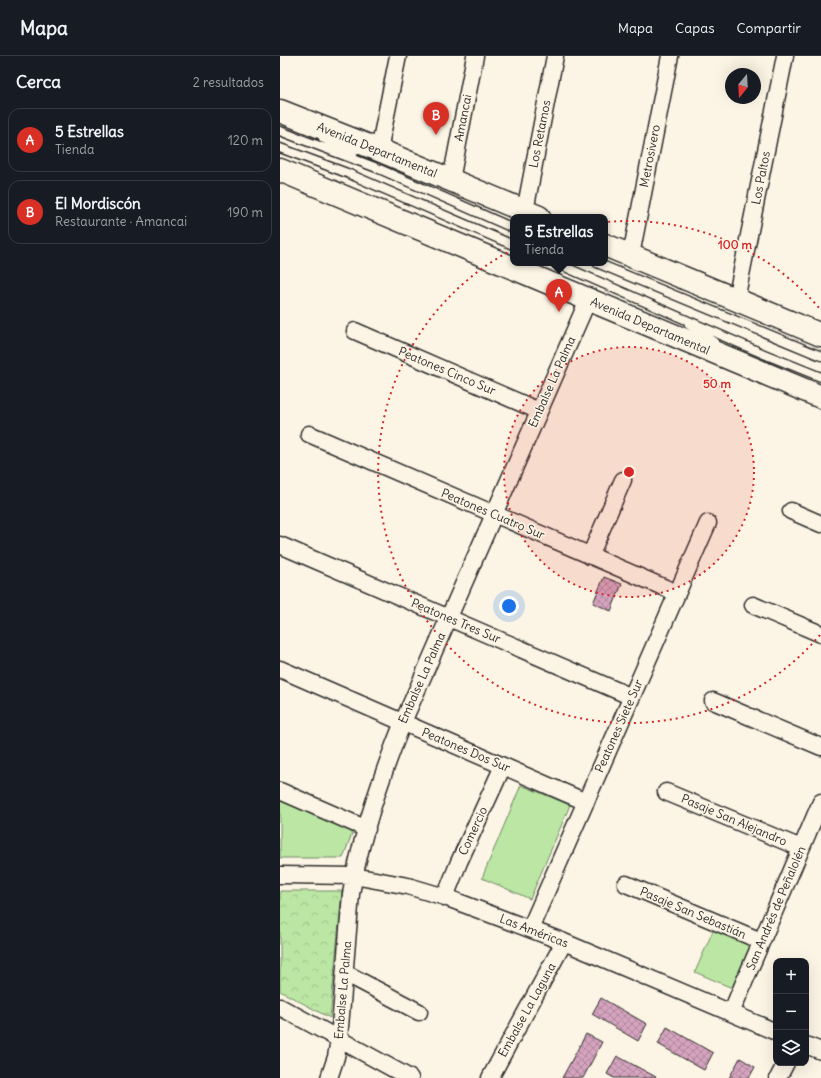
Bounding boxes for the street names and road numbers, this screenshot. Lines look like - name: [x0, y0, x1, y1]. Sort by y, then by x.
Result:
- street label: Amancai: [451, 93, 474, 143]
- street label: Los Retamos: [526, 99, 553, 169]
- street label: Avenida Departamental: [315, 119, 439, 181]
- street label: Metrosivero: [636, 123, 663, 189]
- street label: Los Paltos: [748, 150, 773, 206]
- street label: Avenida Departamental: [588, 294, 712, 357]
- street label: Embalse La Palma: [525, 334, 578, 430]
- street label: Peatones Cinco Sur: [396, 343, 498, 398]
- street label: Peatones Cuatro Sur: [439, 485, 547, 542]
- street label: Peatones Tres Sur: [409, 595, 503, 646]
- street label: Embalse La Palma: [395, 630, 448, 726]
- street label: Peatones Siete Sur: [591, 677, 646, 775]
- street label: Peatones Dos Sur: [420, 724, 513, 775]
- street label: Pasaje San Alejandro: [679, 790, 790, 849]
- street label: Comercio: [455, 804, 490, 857]
- street label: San Andrés de Peñalolén: [743, 844, 808, 972]
- street label: Pasaje San Sebastián: [638, 883, 749, 942]
- street label: Las Américas: [498, 911, 571, 950]
- street label: Embalse La Palma: [331, 940, 354, 1040]
- street label: Embalse La Laguna: [494, 960, 559, 1059]

